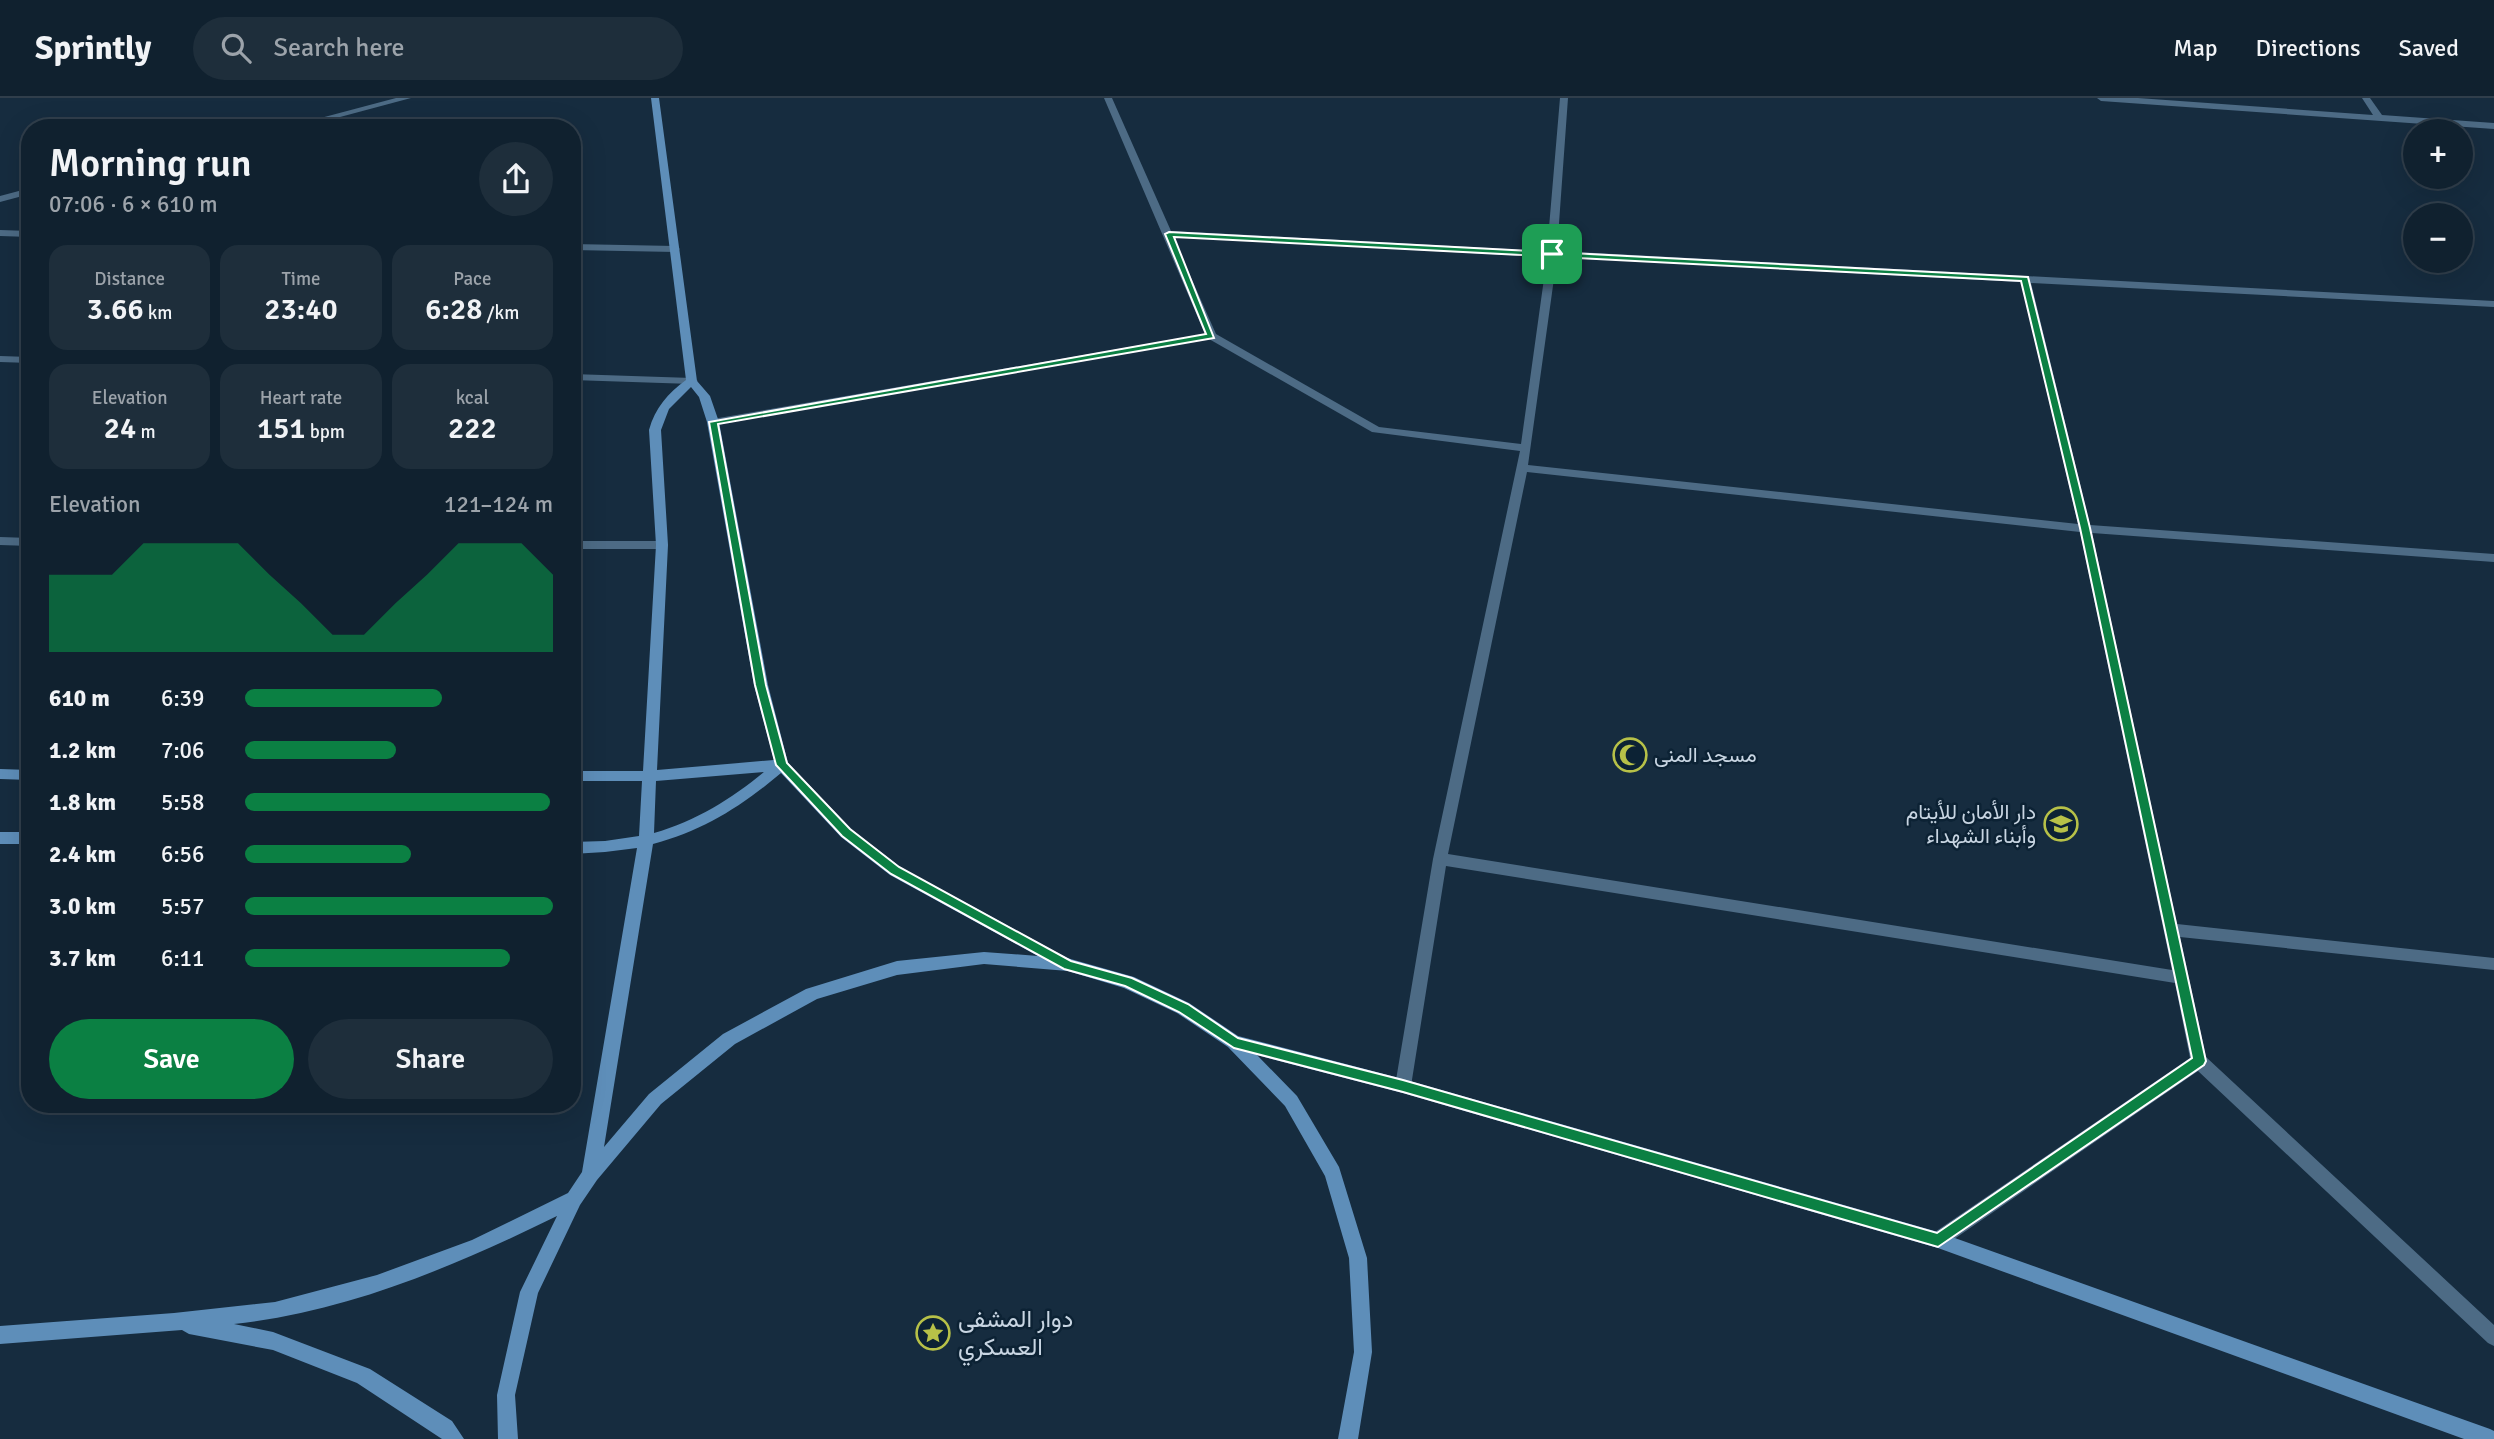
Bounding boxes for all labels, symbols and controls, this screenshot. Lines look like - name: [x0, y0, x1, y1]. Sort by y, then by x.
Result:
- search box: [193, 17, 683, 80]
- text: Sprintly: [35, 28, 151, 69]
- icon: search: [217, 29, 255, 67]
- text: Search here: [273, 32, 405, 64]
- text: Map: [2173, 33, 2218, 63]
- text: Directions: [2256, 33, 2361, 63]
- text: Saved: [2399, 33, 2459, 63]
- map controls: [2403, 119, 2473, 273]
- button: +: [2403, 119, 2473, 189]
- text: Morning run: [49, 140, 252, 187]
- button: share: [479, 142, 553, 216]
- text: 07:06 · 6 × 610 m: [49, 190, 218, 219]
- button: −: [2403, 203, 2473, 273]
- pin: [1522, 224, 1582, 284]
- icon: arrive: [1533, 235, 1571, 273]
- text: Distance: [94, 267, 165, 291]
- text: Time: [281, 267, 321, 291]
- text: Pace: [453, 267, 491, 291]
- text: 3.66: [87, 291, 144, 328]
- text: 23:40: [264, 291, 338, 328]
- text: 6:28: [425, 291, 482, 328]
- text: km: [144, 301, 173, 325]
- text: /km: [482, 301, 519, 325]
- text: Elevation: [92, 386, 168, 410]
- text: Heart rate: [260, 386, 342, 410]
- text: kcal: [456, 386, 489, 410]
- text: 24: [104, 410, 136, 447]
- text: 151: [257, 410, 306, 447]
- text: 222: [448, 410, 497, 447]
- text: m: [136, 420, 156, 444]
- text: bpm: [306, 420, 345, 444]
- text: Elevation: [49, 490, 141, 519]
- text: 121–124 m: [444, 490, 553, 519]
- text: 610 m: [49, 684, 110, 713]
- text: 6:39: [161, 684, 204, 713]
- text: 1.2 km: [49, 736, 116, 765]
- text: 7:06: [161, 736, 204, 765]
- mosque icon: مسجد المنى: [1611, 736, 1649, 774]
- place label: مسجد المنى: [1654, 742, 1757, 768]
- text: 1.8 km: [49, 788, 116, 817]
- text: 5:58: [161, 788, 204, 817]
- place label: دار الأمان للأيتام وأبناء الشهداء: [1906, 799, 2036, 849]
- school or university icon: دار الأمان للأيتام وأبناء الشهداء: [2042, 805, 2080, 843]
- text: 2.4 km: [49, 840, 116, 869]
- text: 6:56: [161, 840, 204, 869]
- text: 3.0 km: [49, 892, 116, 921]
- text: 5:57: [161, 892, 204, 921]
- text: 3.7 km: [49, 944, 116, 973]
- text: 6:11: [161, 944, 204, 973]
- button: Save: [49, 1019, 294, 1099]
- button: Share: [308, 1019, 553, 1099]
- place label: دوار المشفى العسكري: [958, 1304, 1073, 1366]
- place icon: دوار المشفى العسكري: [914, 1314, 952, 1352]

